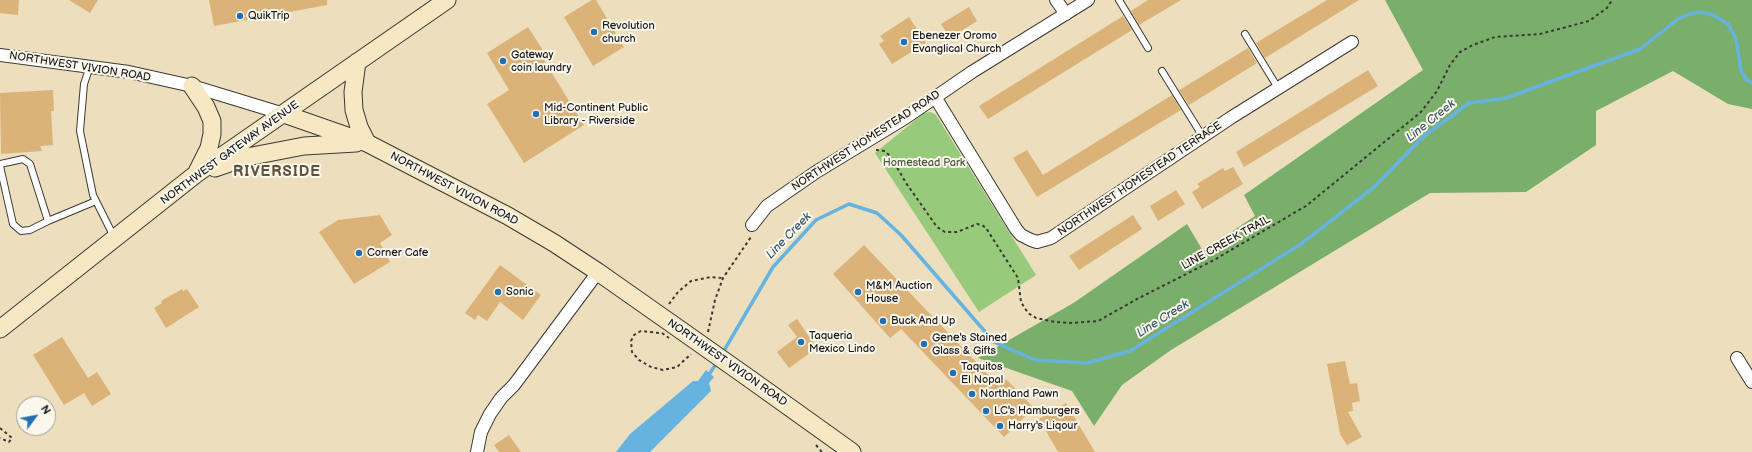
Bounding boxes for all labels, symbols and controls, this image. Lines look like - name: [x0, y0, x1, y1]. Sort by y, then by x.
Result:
- place label: QuikTrip: [248, 9, 290, 23]
- marker: QuikTrip: [235, 11, 245, 21]
- place label: Revolution church: [602, 19, 655, 45]
- marker: Revolution church: [589, 27, 599, 37]
- place label: Ebenezer Oromo Evanglical Church: [912, 29, 1001, 55]
- marker: Ebenezer Oromo Evanglical Church: [899, 37, 909, 47]
- place label: Gateway coin laundry: [511, 48, 572, 74]
- street label: NORTHWEST VIVION ROAD: [8, 49, 152, 85]
- marker: Gateway coin laundry: [498, 56, 508, 66]
- street label: NORTHWEST HOMESTEAD ROAD: [789, 88, 943, 194]
- water label: Line Creek: [1404, 97, 1458, 145]
- street label: NORTHWEST GATEWAY AVENUE: [158, 98, 302, 208]
- place label: Mid-Continent Public Library - Riverside: [544, 101, 648, 127]
- marker: Mid-Continent Public Library - Riverside: [531, 109, 541, 119]
- street label: NORTHWEST HOMESTEAD TERRACE: [1056, 119, 1224, 239]
- street label: NORTHWEST VIVION ROAD: [388, 150, 520, 228]
- park label: Homestead Park: [883, 156, 965, 170]
- district label: RIVERSIDE: [233, 163, 321, 181]
- water label: Line Creek: [763, 210, 815, 262]
- street label: LINE CREEK TRAIL: [1179, 213, 1273, 273]
- place label: Corner Cafe: [367, 246, 428, 260]
- marker: Corner Cafe: [354, 248, 364, 258]
- place label: M&M Auction House: [866, 279, 932, 305]
- place label: Sonic: [506, 285, 534, 299]
- marker: Sonic: [493, 287, 503, 297]
- marker: M&M Auction House: [853, 287, 863, 297]
- water label: Line Creek: [1134, 297, 1192, 341]
- place label: Buck And Up: [891, 314, 956, 328]
- marker: Buck And Up: [878, 316, 888, 326]
- street label: NORTHWEST VIVION ROAD: [665, 317, 789, 409]
- place label: Taqueria Mexico Lindo: [809, 329, 875, 355]
- place label: Gene's Stained Glass & Gifts: [932, 331, 1007, 357]
- marker: Taqueria Mexico Lindo: [796, 337, 806, 347]
- marker: Gene's Stained Glass & Gifts: [919, 339, 929, 349]
- place label: Taquitos El Nopal: [961, 360, 1003, 386]
- marker: Taquitos El Nopal: [948, 368, 958, 378]
- place label: Northland Pawn: [980, 387, 1058, 401]
- marker: Northland Pawn: [967, 389, 977, 399]
- north arrow: [16, 396, 56, 436]
- text: N: [38, 403, 53, 417]
- place label: LC's Hamburgers: [994, 404, 1080, 418]
- marker: LC's Hamburgers: [981, 406, 991, 416]
- place label: Harry's Liqour: [1008, 419, 1077, 433]
- marker: Harry's Liqour: [995, 421, 1005, 431]

